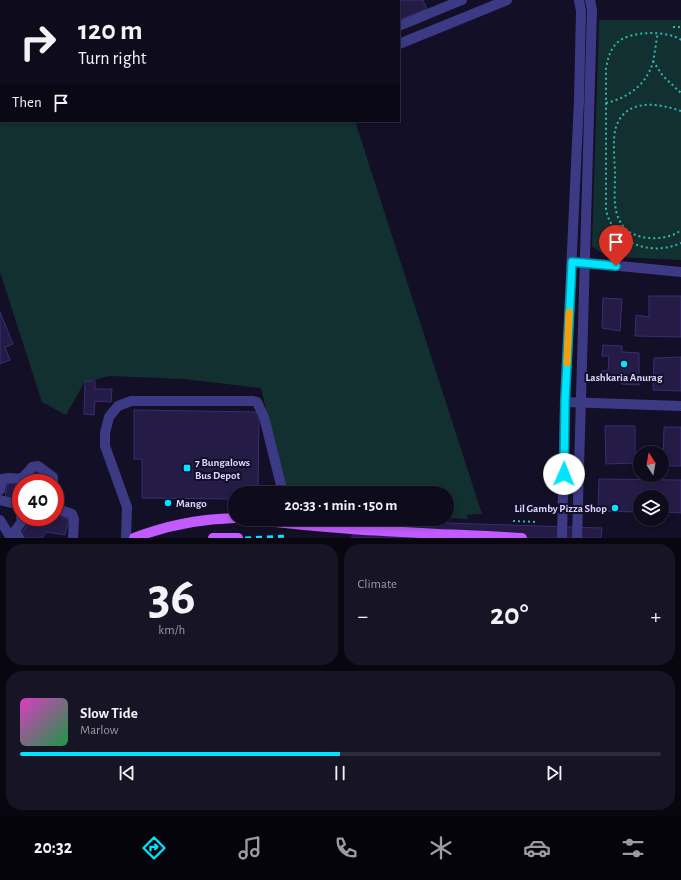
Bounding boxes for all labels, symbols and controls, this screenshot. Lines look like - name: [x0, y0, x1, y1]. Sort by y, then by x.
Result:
- icon: right: [12, 16, 64, 68]
- text: 120 m: [78, 17, 143, 45]
- text: Turn right: [78, 50, 147, 68]
- icon: arrive: [50, 92, 72, 114]
- text: Then: [12, 95, 42, 110]
- pin: [599, 225, 633, 266]
- icon: arrive: [605, 231, 627, 253]
- marker: Lashkaria Anurag: [619, 359, 629, 369]
- place label: Lashkaria Anurag: [586, 372, 663, 383]
- north arrow: [633, 446, 669, 482]
- map controls: [633, 446, 669, 526]
- position arrow: [543, 453, 585, 495]
- place label: 7 Bungalows Bus Depot: [195, 457, 250, 481]
- marker: 7 Bungalows Bus Depot: [182, 463, 192, 473]
- speed limit sign: 40: [12, 474, 64, 526]
- button: layers: [633, 490, 669, 526]
- marker: Mango: [163, 498, 173, 508]
- place label: Mango: [176, 498, 207, 509]
- text: 20:33 · 1 min · 150 m: [285, 498, 397, 513]
- place label: Lil Gamby Pizza Shop: [514, 503, 607, 514]
- marker: Lil Gamby Pizza Shop: [610, 503, 620, 513]
- text: 36: [148, 571, 196, 623]
- text: Climate: [358, 578, 397, 591]
- text: 20°: [490, 600, 529, 630]
- text: −: [358, 605, 368, 627]
- text: +: [650, 605, 661, 627]
- text: km/h: [158, 624, 185, 637]
- text: Slow Tide: [80, 706, 138, 721]
- text: Marlow: [80, 724, 118, 737]
- icon: previous: [116, 762, 138, 784]
- icon: pause: [329, 762, 351, 784]
- icon: next: [543, 762, 565, 784]
- icon: directions: [140, 834, 168, 862]
- icon: music: [236, 834, 264, 862]
- icon: phone: [332, 834, 360, 862]
- icon: climate: [427, 834, 455, 862]
- icon: car: [523, 834, 551, 862]
- icon: filters: [619, 834, 647, 862]
- text: 20:32: [34, 839, 72, 857]

